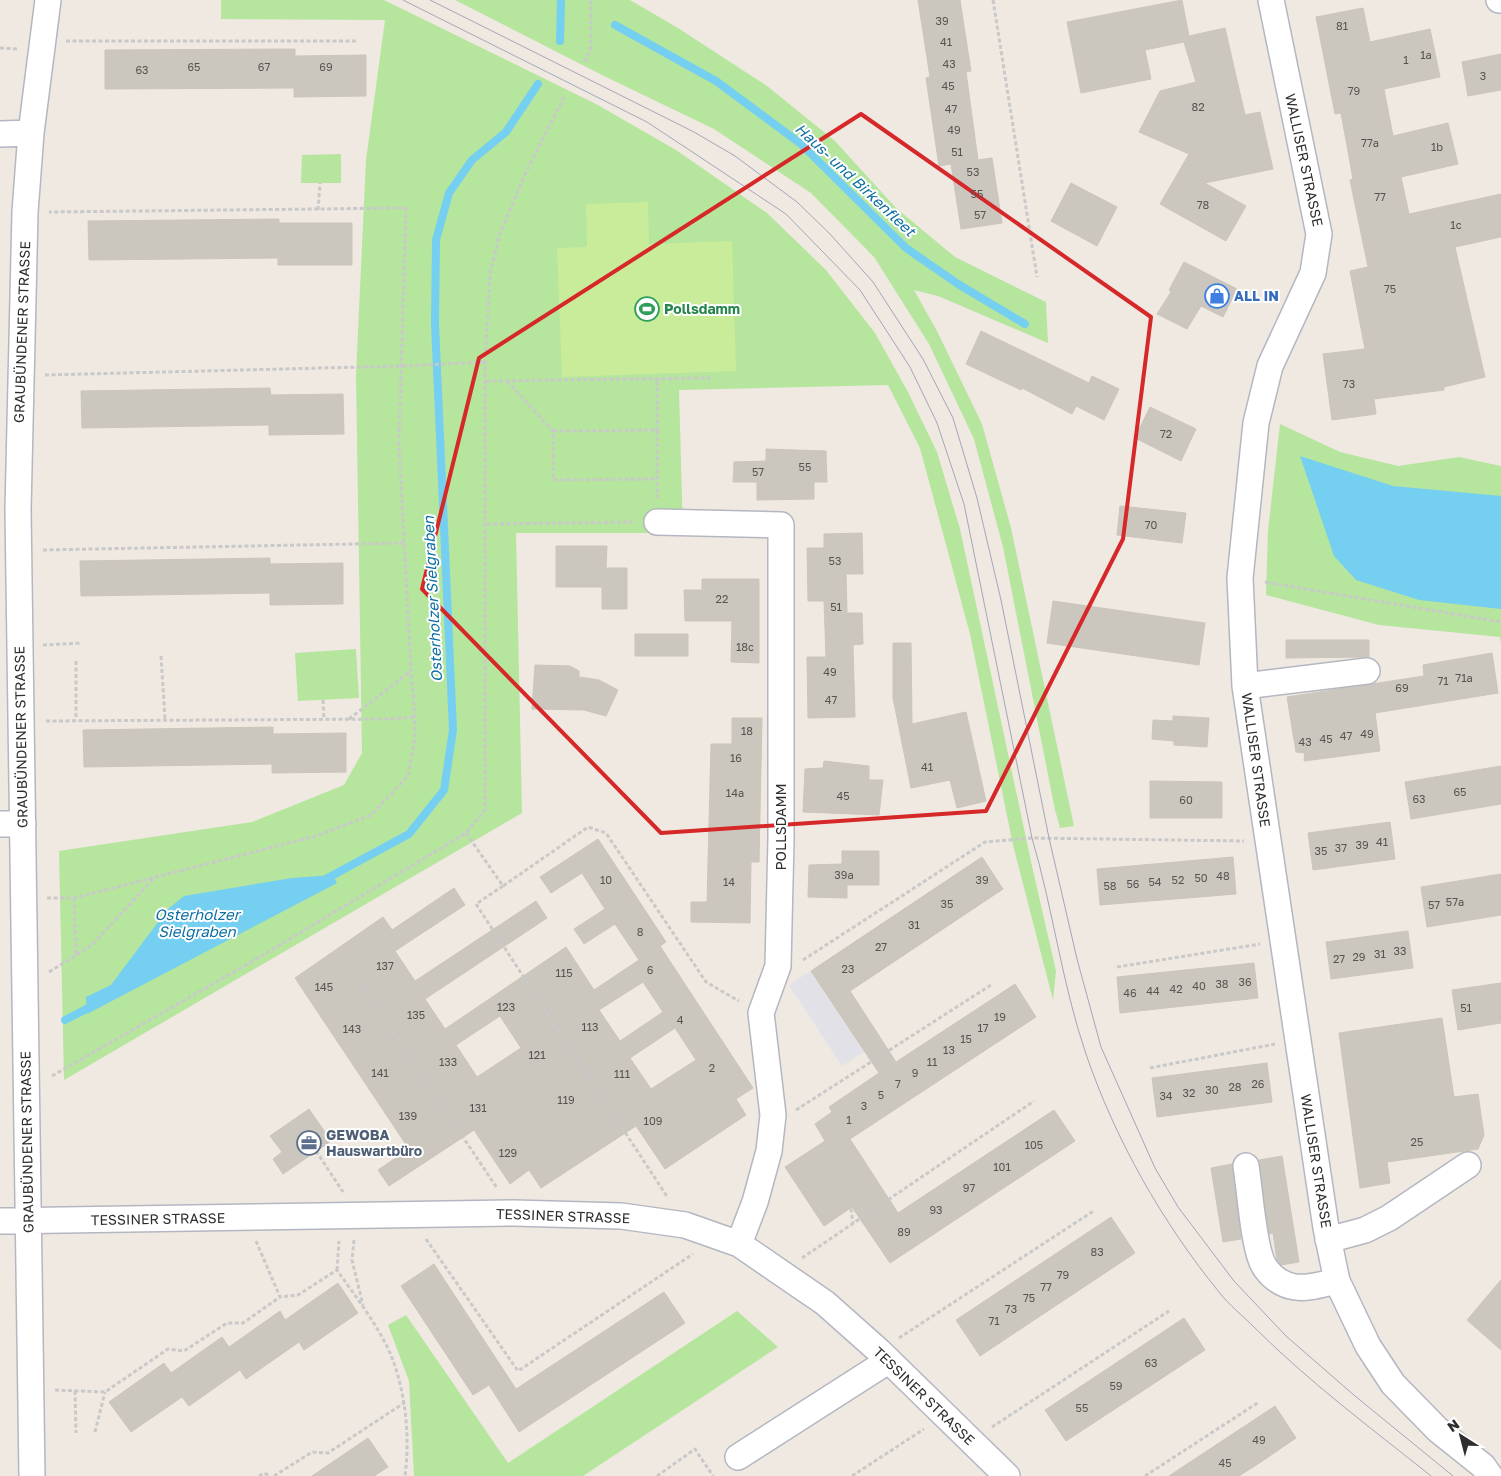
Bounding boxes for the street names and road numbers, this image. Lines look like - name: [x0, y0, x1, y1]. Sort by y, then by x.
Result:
- street label: WALLISER STRASSE: [1282, 92, 1327, 228]
- street label: GRAUBÜNDENER STRASSE: [10, 241, 33, 423]
- street label: GRAUBÜNDENER STRASSE: [10, 646, 31, 828]
- street label: WALLISER STRASSE: [1239, 692, 1274, 828]
- street label: POLLSDAMM: [772, 783, 789, 871]
- street label: GRAUBÜNDENER STRASSE: [16, 1051, 37, 1233]
- street label: WALLISER STRASSE: [1297, 1093, 1335, 1229]
- street label: TESSINER STRASSE: [496, 1205, 631, 1226]
- street label: TESSINER STRASSE: [91, 1209, 225, 1228]
- street label: TESSINER STRASSE: [870, 1343, 979, 1448]

